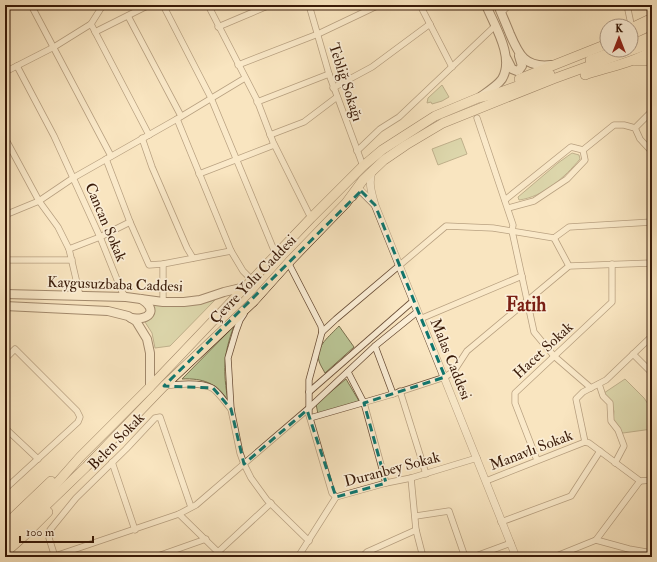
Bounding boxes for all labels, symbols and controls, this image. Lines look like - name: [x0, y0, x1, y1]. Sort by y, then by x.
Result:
- north arrow: [599, 18, 639, 58]
- text: K: [615, 22, 624, 35]
- street label: Tebliğ Sokağı: [324, 41, 367, 124]
- street label: Cancan Sokak: [80, 180, 131, 264]
- street label: Çevre Yolu Caddesi: [206, 231, 301, 328]
- street label: Kaygusuzbaba Caddesi: [47, 273, 183, 296]
- district label: Fatih: [506, 293, 546, 317]
- street label: Malas Caddesi: [426, 316, 475, 403]
- street label: Hacet Sokak: [510, 318, 577, 383]
- street label: Belen Sokak: [84, 409, 149, 474]
- street label: Manavlı Sokak: [487, 426, 575, 475]
- street label: Duranbey Sokak: [342, 448, 442, 491]
- scale bar: [20, 518, 93, 544]
- text: 100 m: [26, 525, 55, 540]

